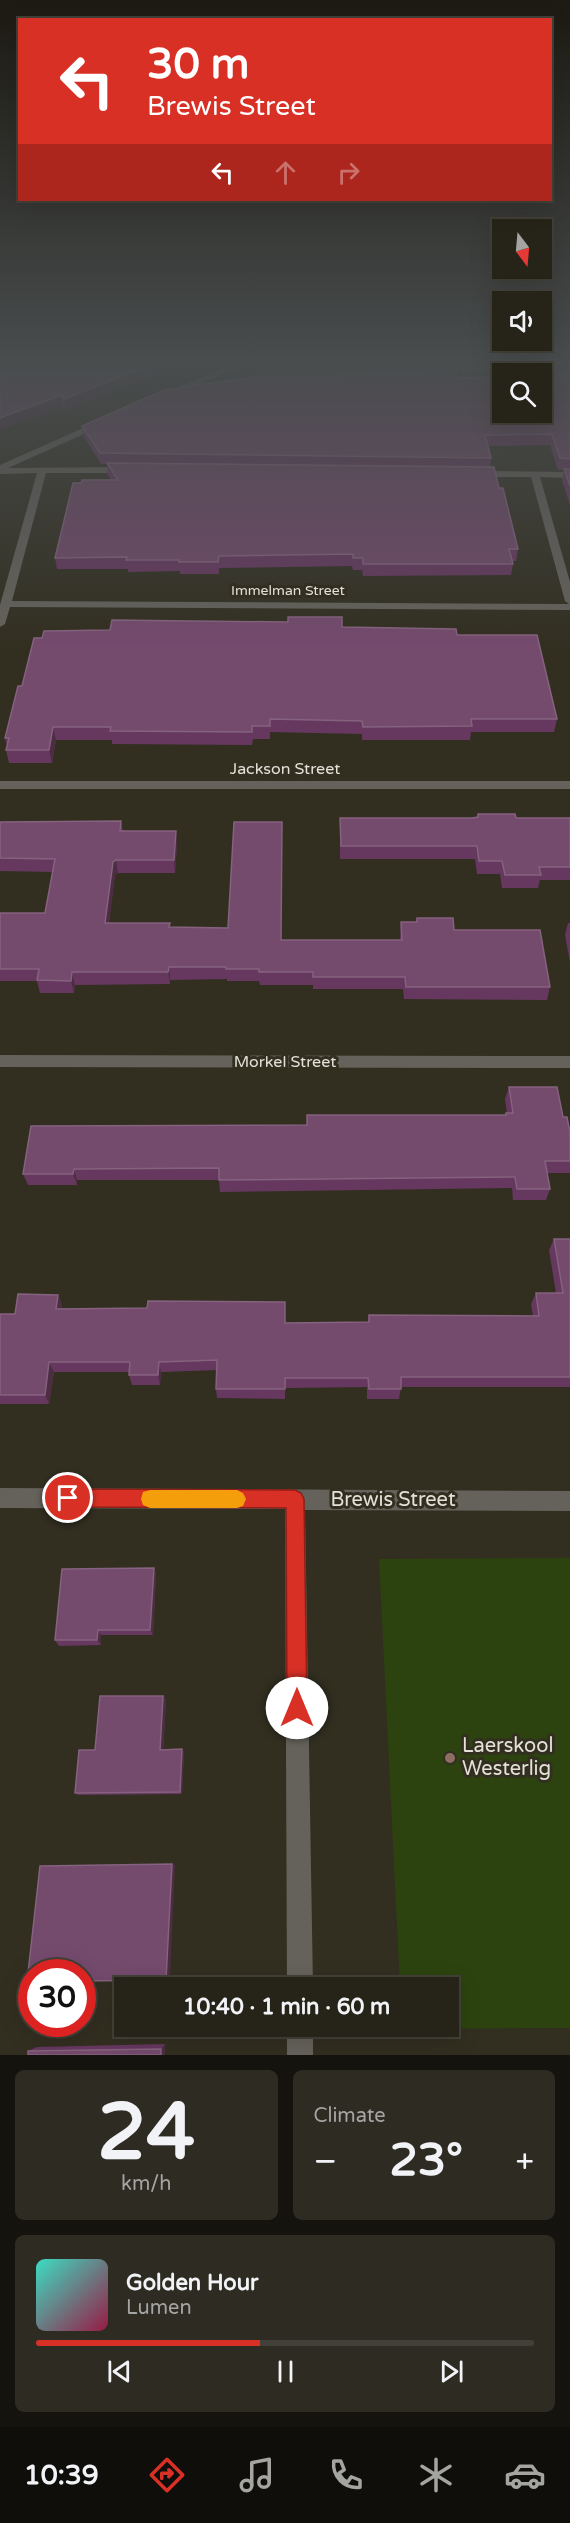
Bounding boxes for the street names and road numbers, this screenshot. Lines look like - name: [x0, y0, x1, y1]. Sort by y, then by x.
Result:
- street label: Immelman Street: [231, 582, 346, 599]
- street label: Jackson Street: [230, 759, 340, 779]
- street label: Morkel Street: [234, 1052, 336, 1072]
- street label: Brewis Street: [330, 1488, 456, 1512]

